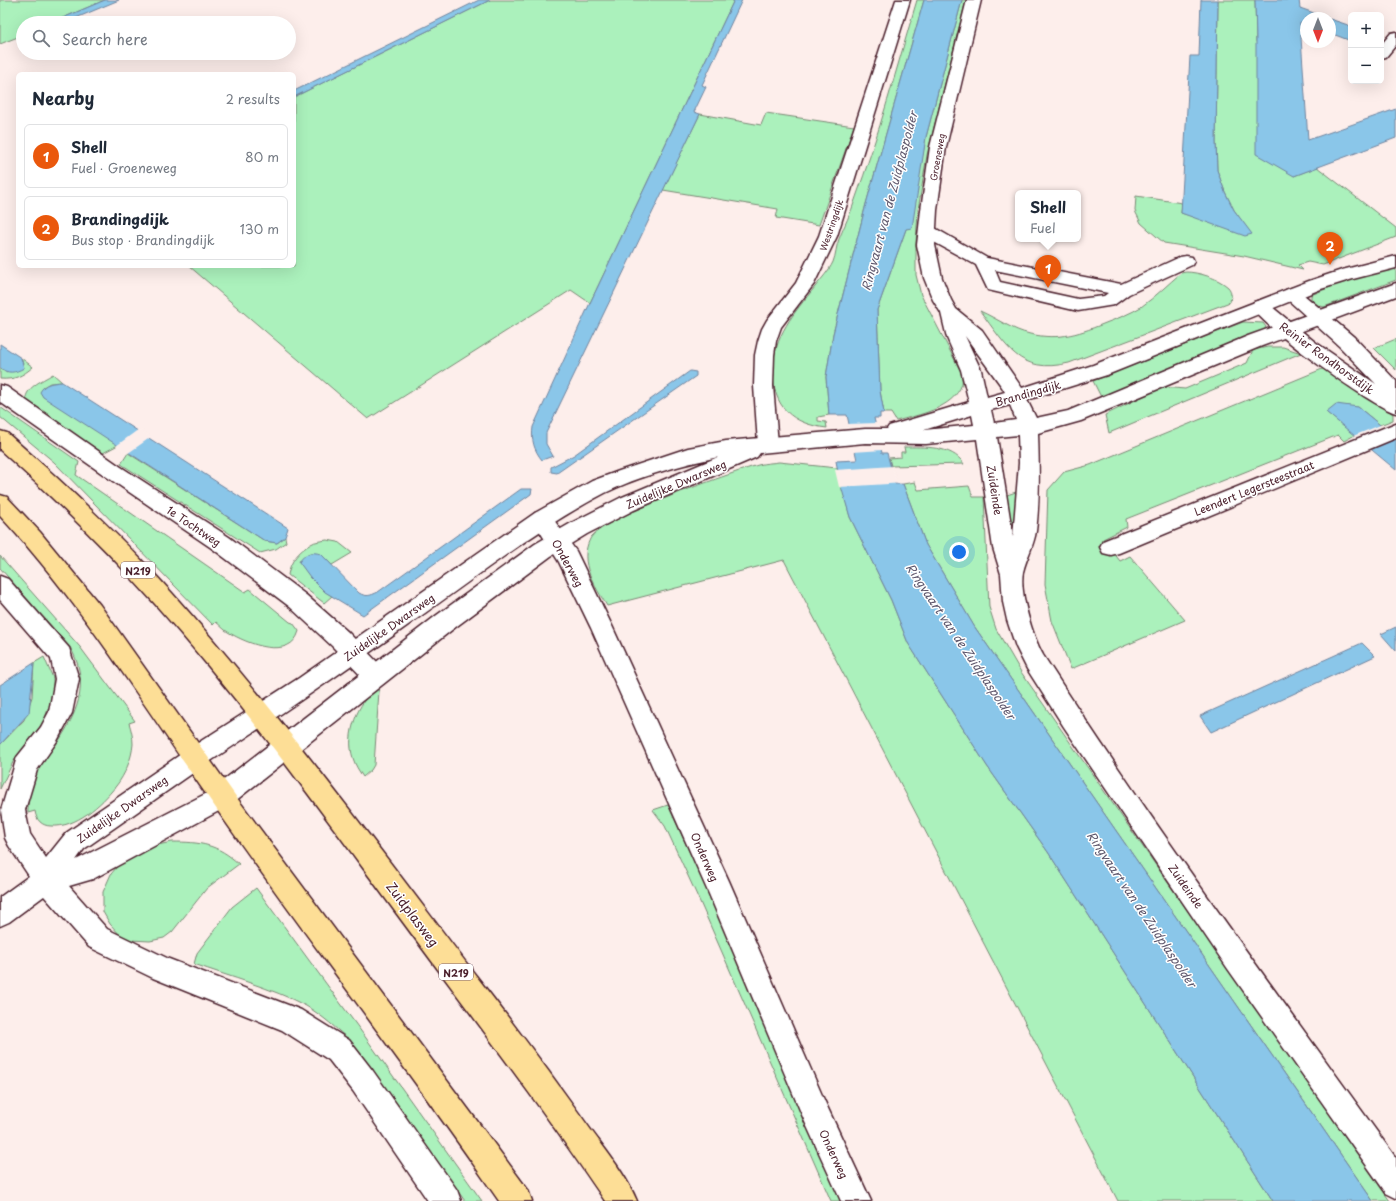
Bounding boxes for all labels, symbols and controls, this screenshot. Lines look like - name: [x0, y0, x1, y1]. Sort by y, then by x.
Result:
- north arrow: [1300, 12, 1336, 48]
- map controls: [1348, 12, 1384, 84]
- button: +: [1348, 12, 1384, 48]
- search box: [16, 16, 296, 60]
- icon: search: [30, 27, 52, 49]
- text: Search here: [62, 27, 148, 50]
- button: −: [1348, 48, 1384, 84]
- text: Nearby: [32, 85, 94, 111]
- text: 2 results: [226, 89, 280, 108]
- water label: Ringvaart van de Zuidplaspolder: [856, 108, 922, 293]
- street label: Groeneweg: [926, 132, 948, 182]
- text: Shell: [71, 135, 107, 158]
- text: 1: [43, 147, 49, 166]
- text: 80 m: [245, 147, 279, 166]
- text: Fuel · Groeneweg: [71, 158, 177, 177]
- popup: [1015, 190, 1081, 242]
- text: Shell: [1030, 195, 1066, 218]
- street label: Westringdijk: [816, 197, 847, 253]
- text: Brandingdijk: [71, 207, 169, 230]
- text: Fuel: [1030, 218, 1055, 237]
- text: 2: [41, 219, 51, 238]
- text: 130 m: [240, 219, 279, 238]
- text: Bus stop · Brandingdijk: [71, 230, 215, 249]
- pin: 2: [1317, 232, 1343, 265]
- pin: 1: [1035, 255, 1061, 288]
- street label: Reinier Rondhorstdijk: [1276, 318, 1378, 398]
- street label: Brandingdijk: [993, 375, 1063, 410]
- street label: Zuidelijke Dwarsweg: [623, 455, 729, 513]
- street label: Leendert Legersteestraat: [1191, 456, 1317, 520]
- street label: Zuideinde: [983, 464, 1007, 516]
- street label: 1e Tochtweg: [163, 501, 225, 551]
- street label: Onderweg: [548, 536, 588, 590]
- your location: [949, 542, 969, 562]
- water label: Ringvaart van de Zuidplaspolder: [902, 559, 1021, 724]
- road number: N219: [121, 562, 155, 578]
- street label: Zuidelijke Dwarsweg: [340, 589, 438, 665]
- street label: Zuidelijke Dwarsweg: [73, 771, 171, 847]
- water label: Ringvaart van de Zuidplaspolder: [1083, 827, 1202, 992]
- street label: Onderweg: [687, 829, 723, 885]
- street label: Zuideinde: [1164, 860, 1208, 912]
- street label: Zuidplasweg: [382, 877, 444, 951]
- road number: N219: [439, 964, 473, 980]
- street label: Onderweg: [815, 1127, 853, 1181]

